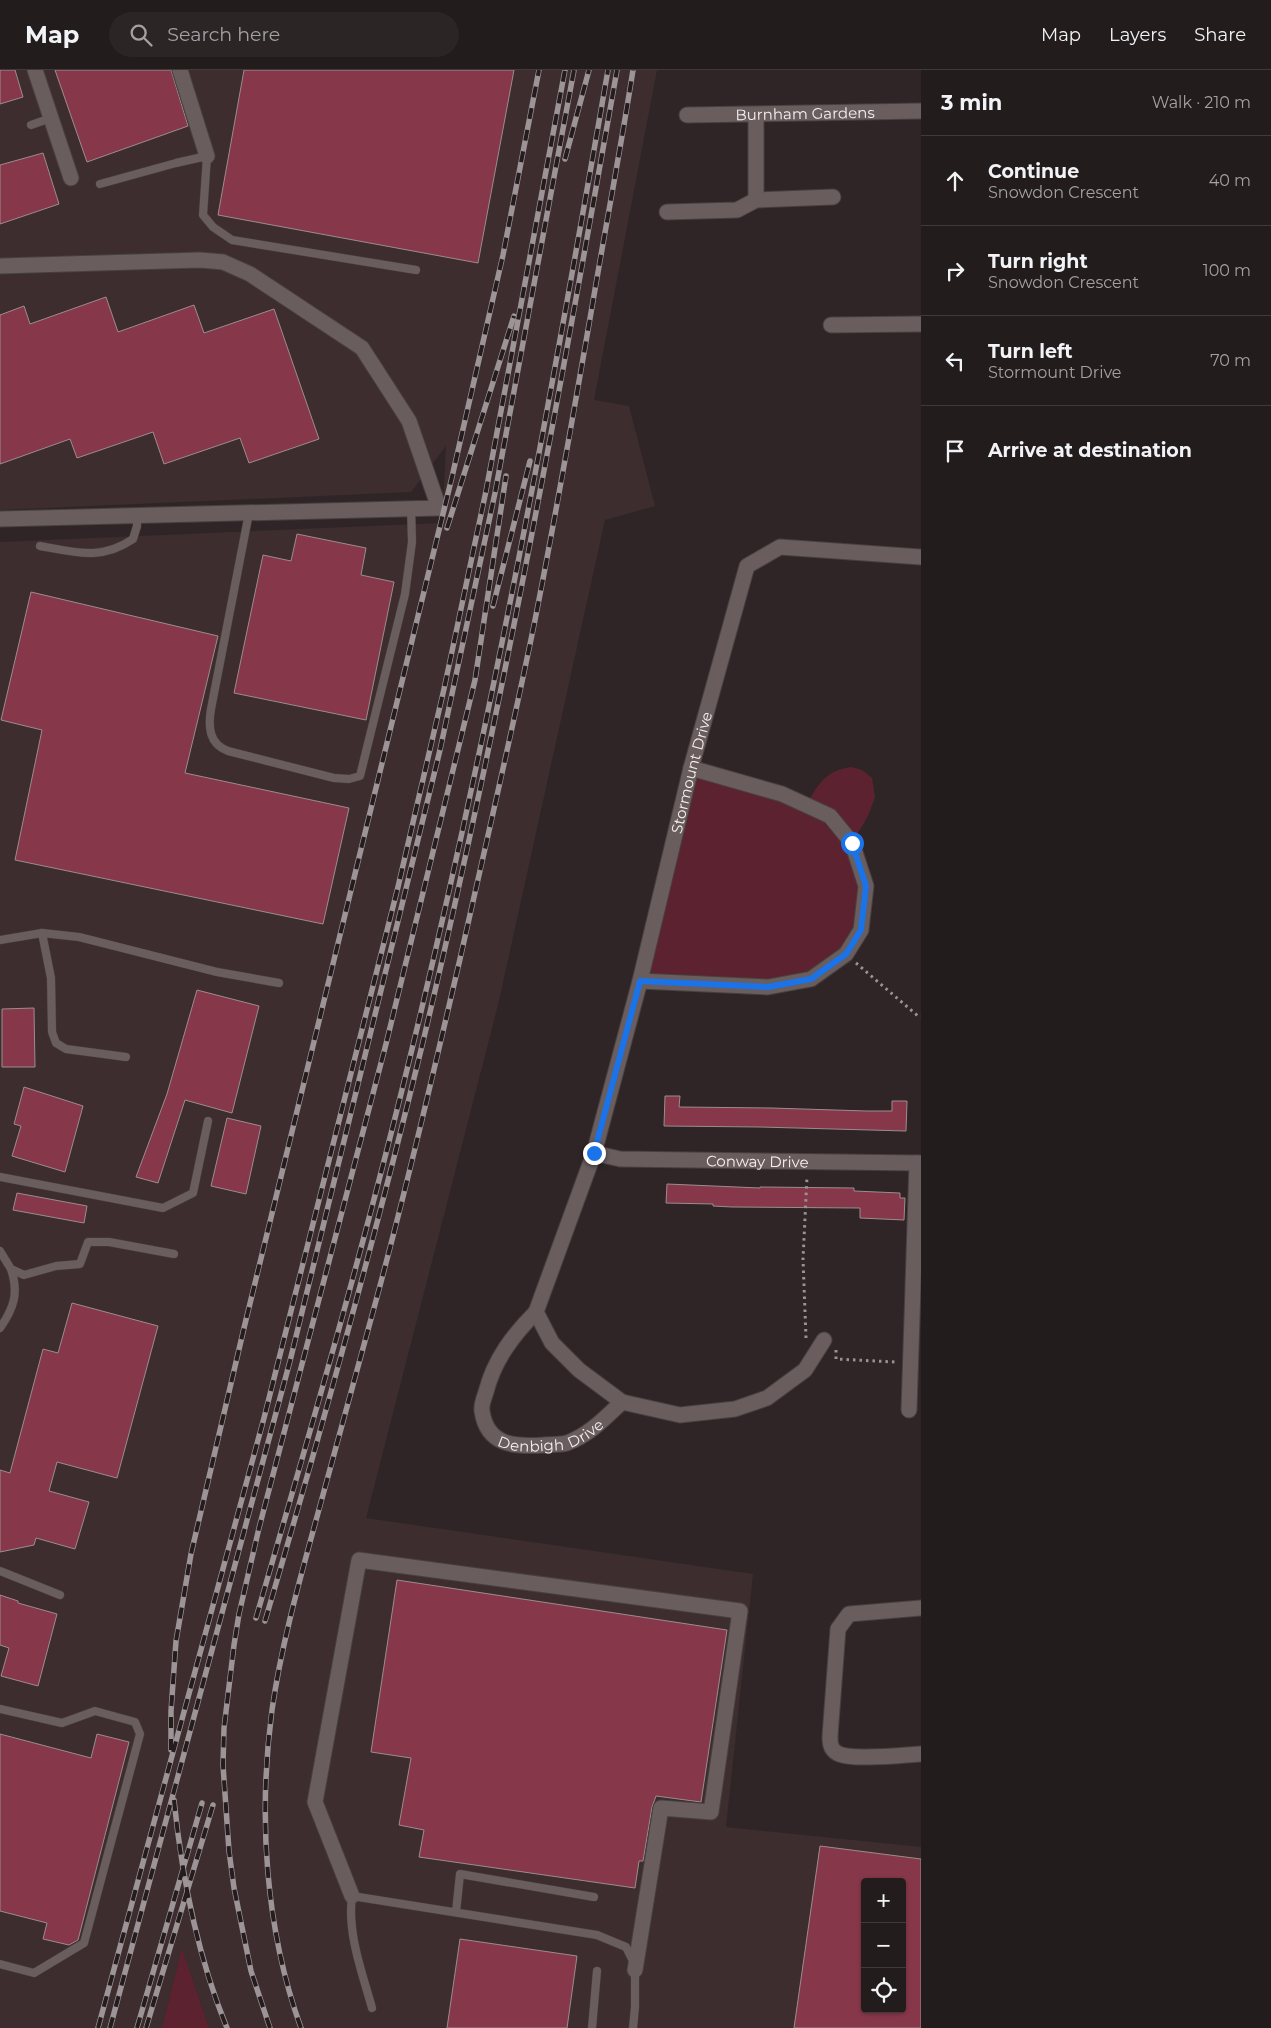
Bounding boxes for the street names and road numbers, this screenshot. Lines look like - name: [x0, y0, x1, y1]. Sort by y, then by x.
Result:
- street label: Burnham Gardens: [735, 102, 875, 124]
- street label: Stormount Drive: [666, 709, 716, 835]
- street label: Conway Drive: [706, 1151, 809, 1171]
- street label: Denbigh Drive: [495, 1414, 607, 1455]

